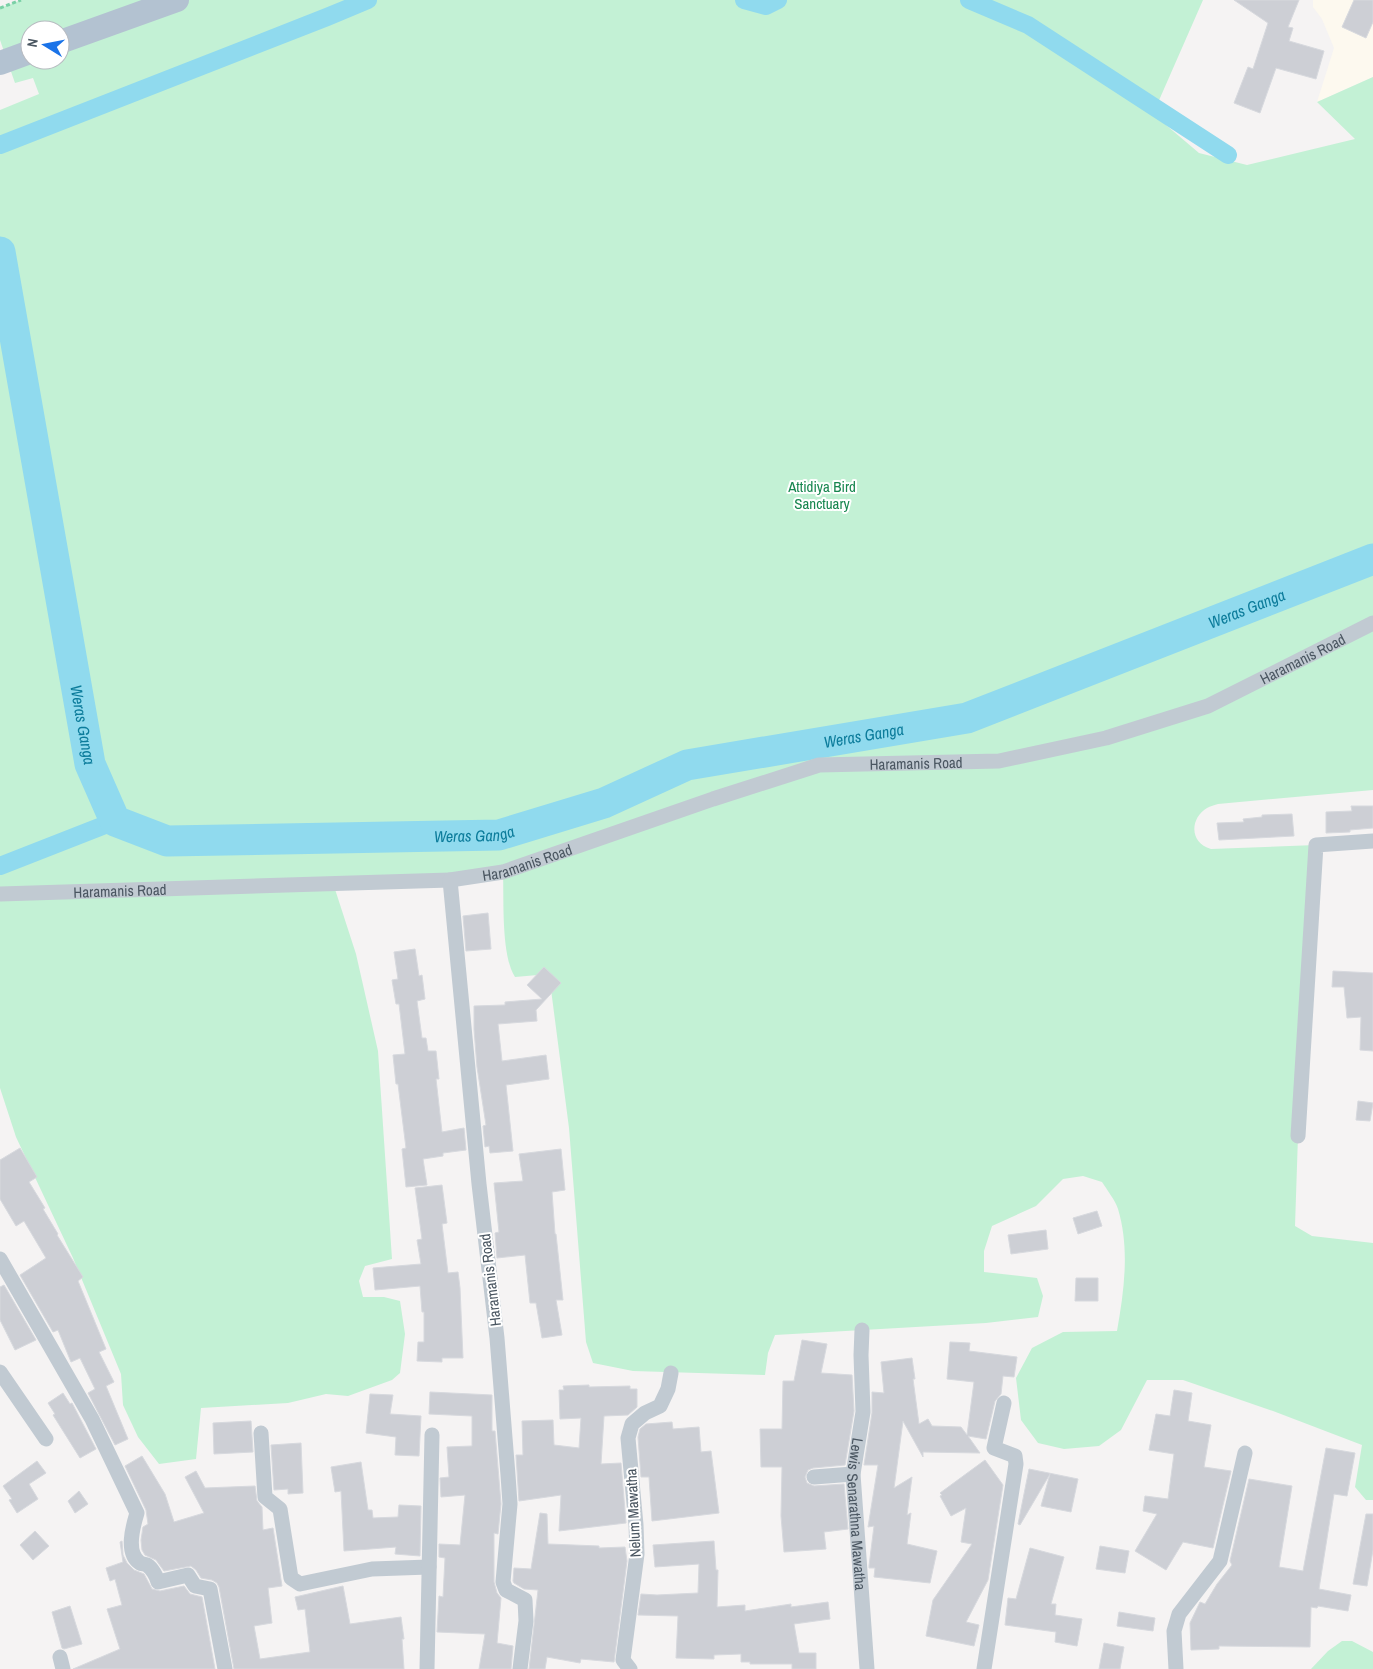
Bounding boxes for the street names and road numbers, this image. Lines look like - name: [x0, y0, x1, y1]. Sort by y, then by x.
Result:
- street label: Haramanis Road: [1256, 628, 1349, 689]
- street label: Haramanis Road: [869, 751, 963, 774]
- street label: Haramanis Road: [481, 838, 575, 885]
- street label: Haramanis Road: [73, 878, 167, 902]
- street label: Haramanis Road: [474, 1233, 506, 1327]
- street label: Lewis Senarathna Mawatha: [842, 1437, 872, 1591]
- street label: Nelum Mawatha: [620, 1468, 646, 1558]

